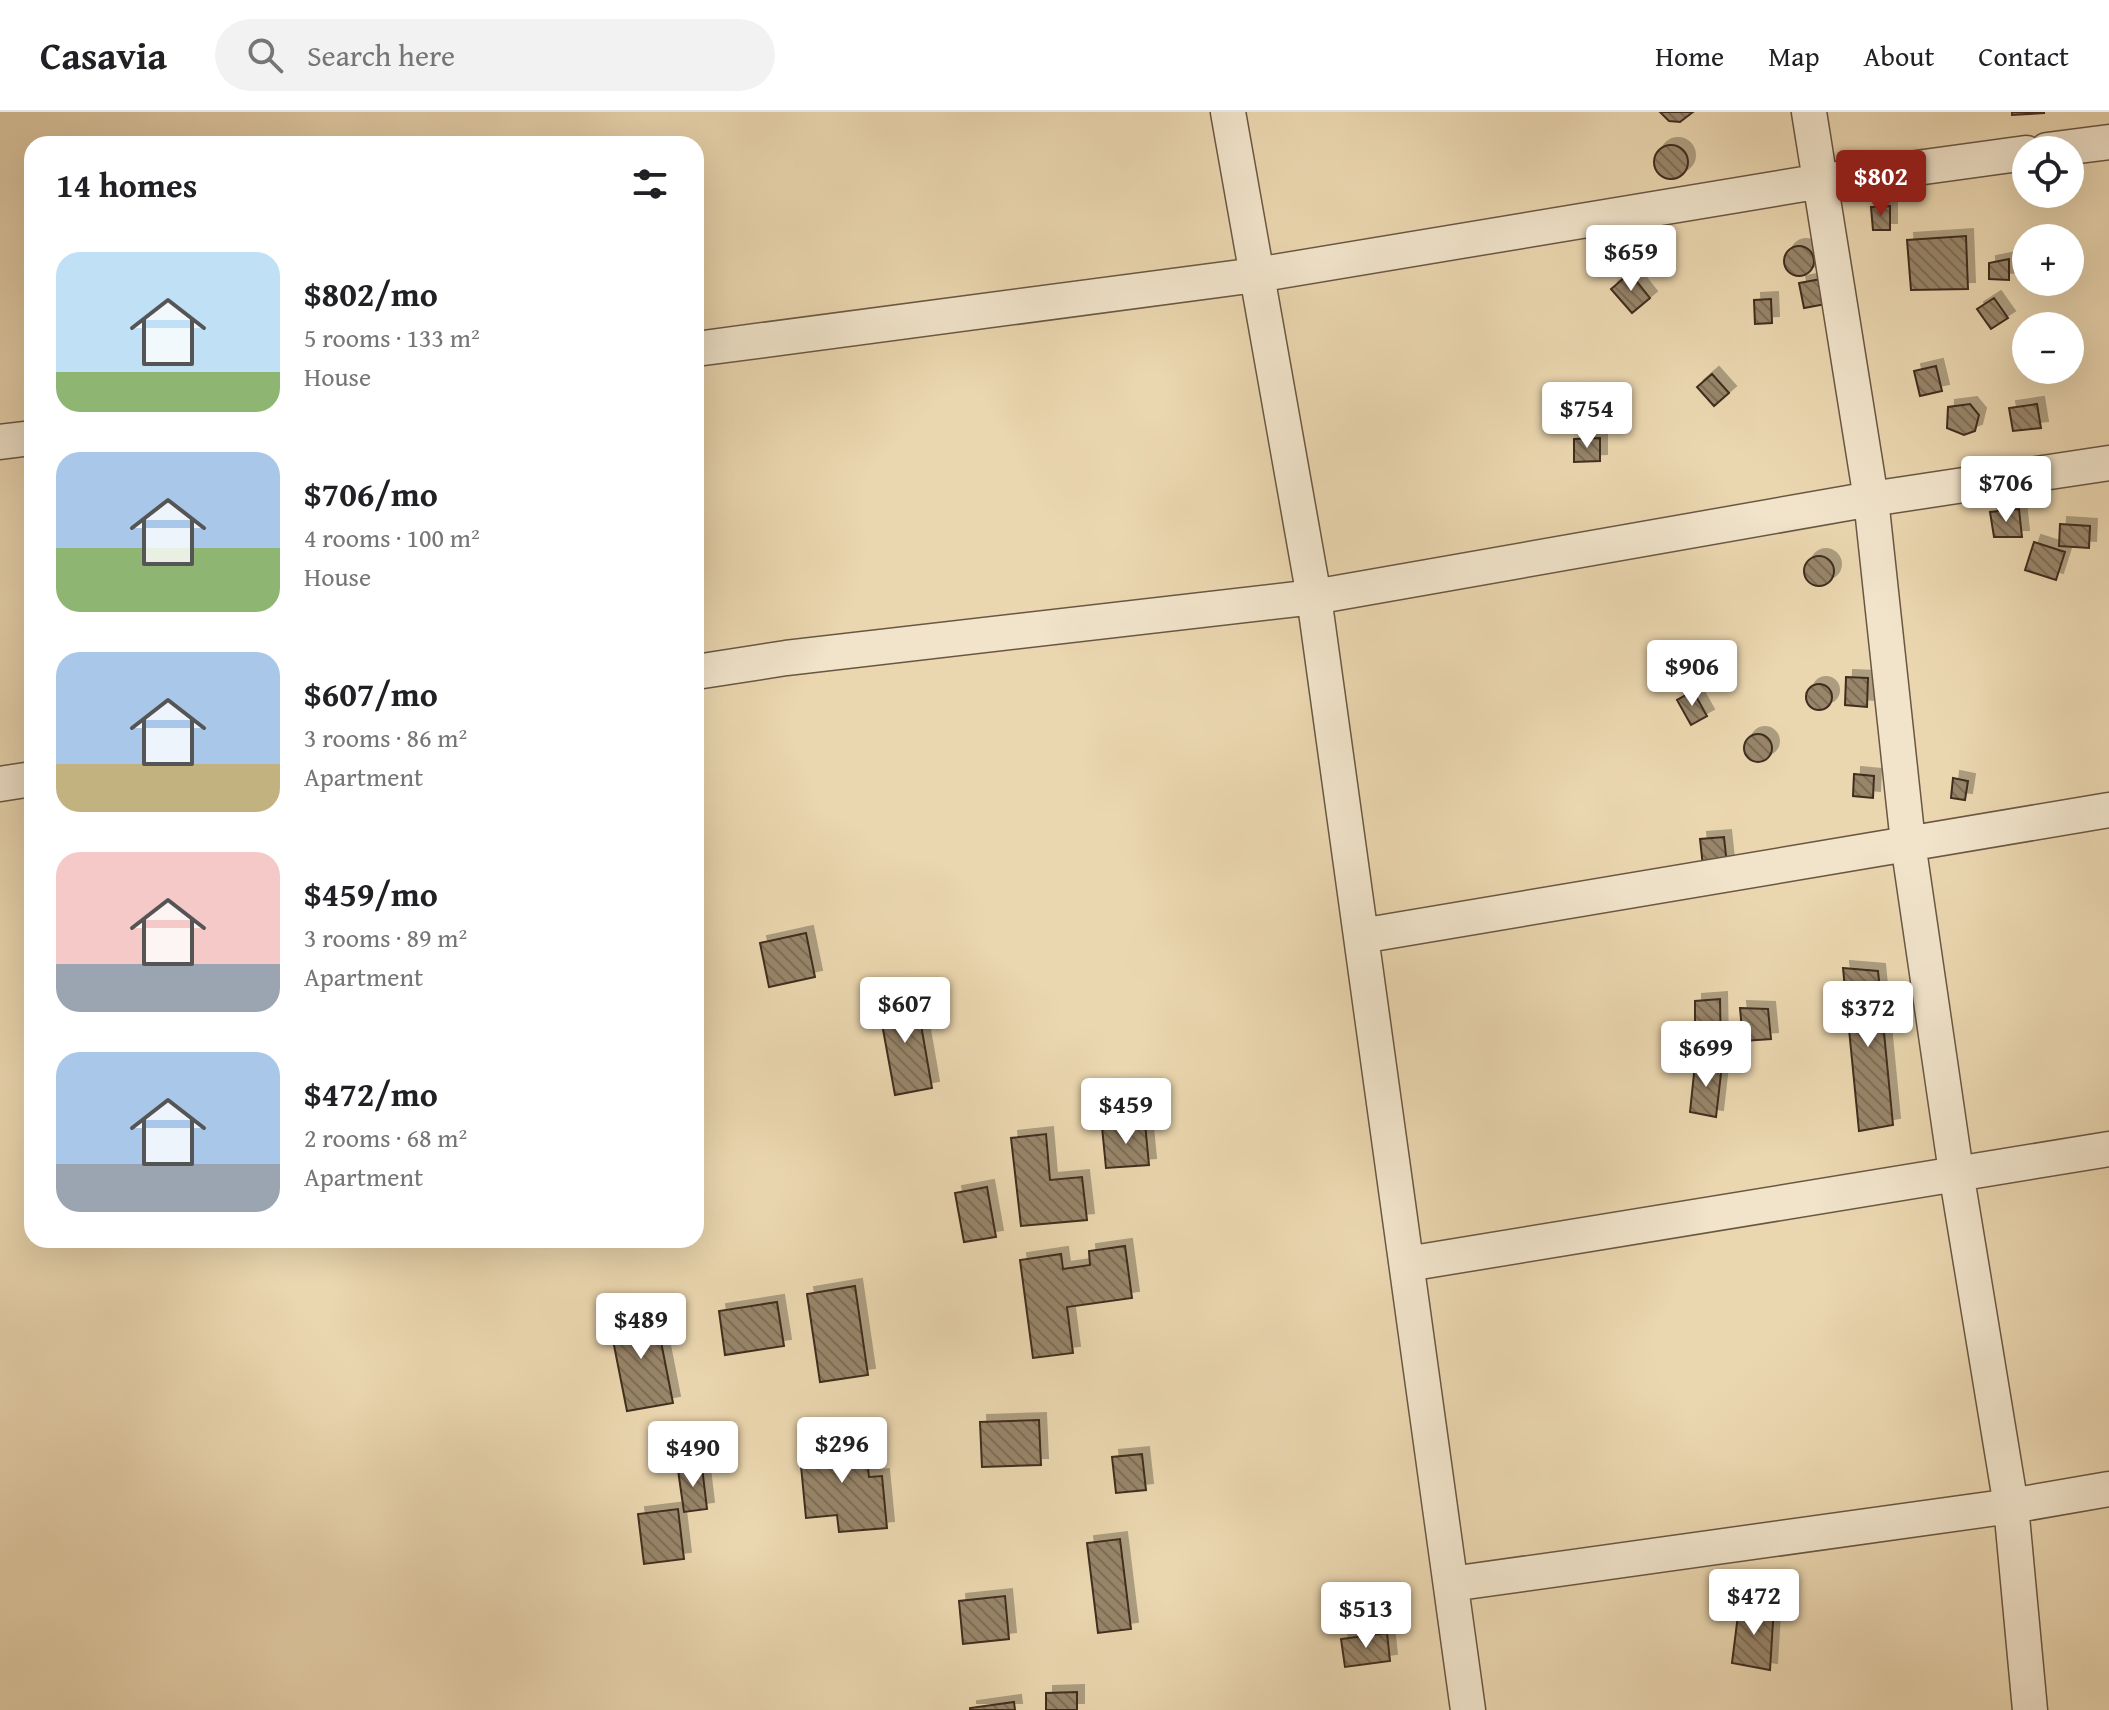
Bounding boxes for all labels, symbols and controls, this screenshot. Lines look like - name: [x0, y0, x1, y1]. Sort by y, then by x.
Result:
- search box: [215, 19, 775, 91]
- text: Casavia: [40, 27, 167, 83]
- icon: search: [243, 33, 287, 77]
- text: Search here: [307, 33, 455, 77]
- text: Home: [1655, 35, 1724, 76]
- text: Map: [1768, 35, 1820, 76]
- text: About: [1864, 35, 1934, 76]
- text: Contact: [1978, 35, 2069, 76]
- map controls: [2012, 136, 2084, 384]
- button: locate: [2012, 136, 2084, 208]
- pin: $802: [1834, 150, 1928, 218]
- text: $802: [1854, 156, 1908, 195]
- text: 14 homes: [56, 160, 197, 209]
- icon: filters: [628, 162, 672, 206]
- button: +: [2012, 224, 2084, 296]
- pin: $659: [1584, 225, 1678, 293]
- text: $659: [1604, 231, 1658, 270]
- text: $802/mo: [304, 269, 438, 318]
- icon: home: [120, 284, 216, 380]
- button: −: [2012, 312, 2084, 384]
- text: 5 rooms · 133 m²: [304, 318, 480, 357]
- text: House: [304, 357, 371, 396]
- pin: $754: [1540, 382, 1634, 450]
- text: $754: [1560, 388, 1614, 427]
- pin: $706: [1959, 456, 2053, 524]
- text: $706: [1979, 462, 2033, 501]
- text: $706/mo: [304, 469, 438, 518]
- icon: home: [120, 484, 216, 580]
- text: 4 rooms · 100 m²: [304, 518, 480, 557]
- text: House: [304, 557, 371, 596]
- pin: $906: [1645, 640, 1739, 708]
- text: $906: [1665, 646, 1719, 685]
- text: $607/mo: [304, 669, 438, 718]
- icon: home: [120, 684, 216, 780]
- text: 3 rooms · 86 m²: [304, 718, 467, 757]
- text: Apartment: [304, 757, 423, 796]
- text: $459/mo: [304, 869, 438, 918]
- icon: home: [120, 884, 216, 980]
- text: 3 rooms · 89 m²: [304, 918, 467, 957]
- text: Apartment: [304, 957, 423, 996]
- pin: $607: [858, 977, 952, 1045]
- pin: $372: [1821, 981, 1915, 1049]
- text: $607: [878, 983, 932, 1022]
- text: $372: [1841, 987, 1895, 1026]
- pin: $699: [1659, 1021, 1753, 1089]
- text: $699: [1679, 1027, 1733, 1066]
- text: $472/mo: [304, 1069, 438, 1118]
- pin: $459: [1079, 1078, 1173, 1146]
- icon: home: [120, 1084, 216, 1180]
- text: $459: [1099, 1084, 1153, 1123]
- text: 2 rooms · 68 m²: [304, 1118, 467, 1157]
- text: Apartment: [304, 1157, 423, 1196]
- pin: $489: [594, 1293, 688, 1361]
- text: $489: [614, 1299, 668, 1338]
- pin: $296: [795, 1417, 889, 1485]
- pin: $490: [646, 1421, 740, 1489]
- text: $296: [815, 1423, 869, 1462]
- text: $490: [666, 1427, 720, 1466]
- pin: $472: [1707, 1569, 1801, 1637]
- text: $472: [1727, 1575, 1781, 1614]
- pin: $513: [1319, 1582, 1413, 1650]
- text: $513: [1339, 1588, 1393, 1627]

